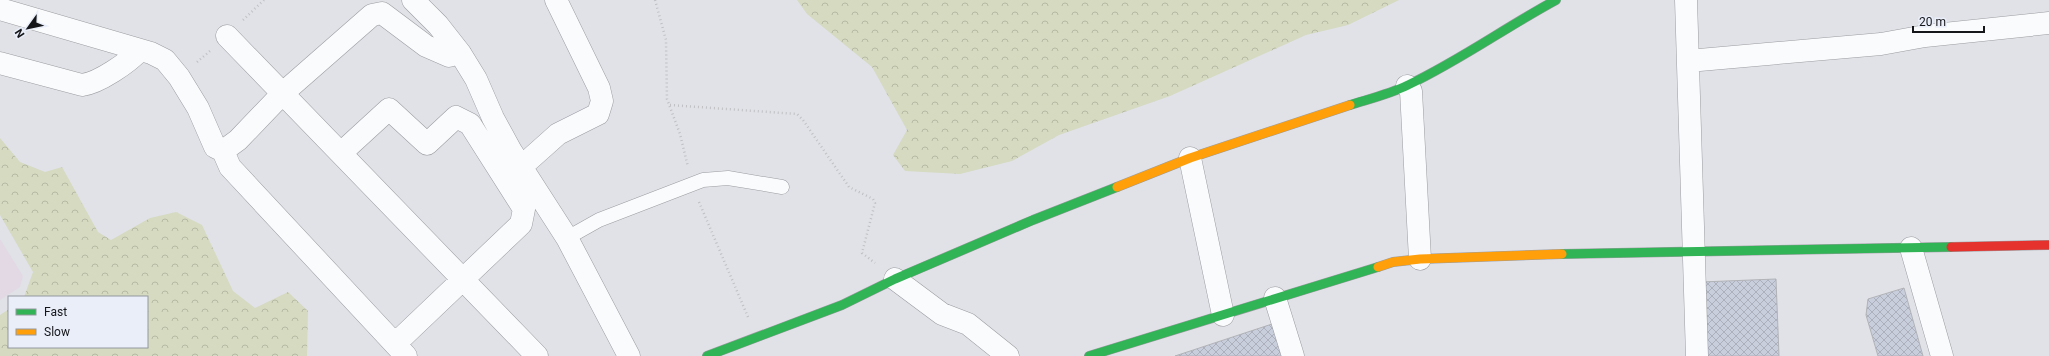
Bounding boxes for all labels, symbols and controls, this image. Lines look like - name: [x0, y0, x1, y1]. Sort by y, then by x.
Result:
- north arrow: [8, 8, 48, 48]
- scale bar: [1913, 8, 1984, 34]
- text: 20 m: [1919, 15, 1946, 29]
- text: N: [12, 26, 28, 40]
- legend: [8, 296, 148, 348]
- text: Fast: [44, 305, 67, 319]
- text: Slow: [44, 325, 70, 339]

